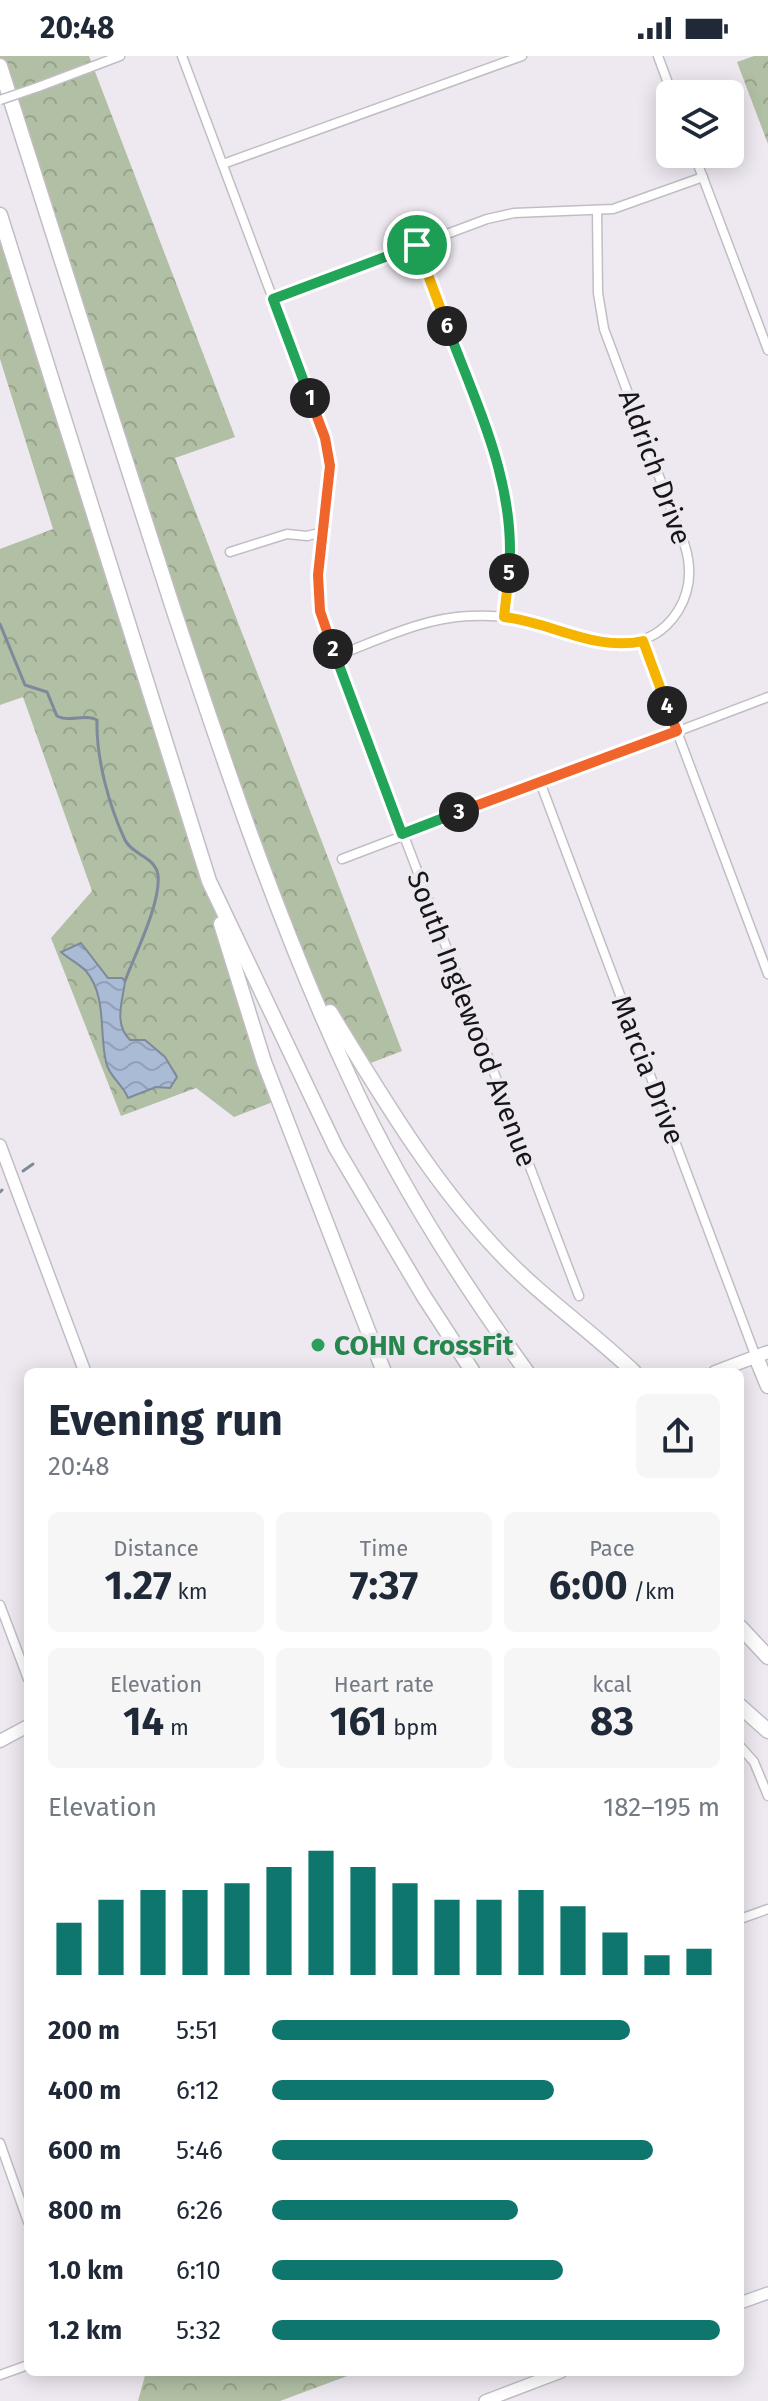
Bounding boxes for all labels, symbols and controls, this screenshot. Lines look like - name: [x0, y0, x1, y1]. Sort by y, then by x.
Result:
- text: 20:48: [40, 10, 115, 46]
- map controls: [656, 80, 744, 168]
- button: layers: [656, 80, 744, 168]
- pin: [383, 211, 451, 279]
- icon: arrive: [395, 223, 439, 267]
- pin: 6: [427, 306, 467, 346]
- text: 6: [441, 312, 453, 339]
- pin: 1: [290, 378, 330, 418]
- text: 1: [305, 384, 315, 411]
- street label: Aldrich Drive: [612, 385, 698, 549]
- pin: 5: [489, 553, 529, 593]
- text: 5: [503, 559, 515, 586]
- pin: 2: [313, 629, 353, 669]
- text: 2: [327, 635, 339, 662]
- pin: 4: [647, 686, 687, 726]
- text: 4: [661, 692, 673, 719]
- pin: 3: [439, 792, 479, 832]
- text: 3: [453, 798, 465, 825]
- street label: South Inglewood Avenue: [400, 866, 544, 1172]
- street label: Marcia Drive: [605, 991, 691, 1149]
- place label: COHN CrossFit: [334, 1329, 515, 1362]
- marker: COHN CrossFit: [309, 1336, 327, 1354]
- text: Evening run: [48, 1394, 283, 1447]
- button: share: [636, 1394, 720, 1478]
- text: 20:48: [48, 1451, 110, 1482]
- text: Distance: [113, 1535, 199, 1562]
- text: Time: [360, 1535, 408, 1562]
- text: Pace: [589, 1535, 635, 1562]
- text: 1.27: [104, 1562, 172, 1610]
- text: 7:37: [350, 1562, 418, 1610]
- text: 6:00: [549, 1562, 628, 1610]
- text: km: [172, 1578, 208, 1605]
- text: /km: [628, 1578, 675, 1605]
- text: Elevation: [110, 1671, 202, 1698]
- text: Heart rate: [334, 1671, 434, 1698]
- text: kcal: [592, 1671, 632, 1698]
- text: 14: [123, 1698, 164, 1746]
- text: 161: [330, 1698, 387, 1746]
- text: 83: [590, 1698, 634, 1746]
- text: m: [164, 1714, 189, 1741]
- text: bpm: [387, 1714, 438, 1741]
- text: Elevation: [48, 1792, 157, 1823]
- text: 182–195 m: [603, 1792, 720, 1823]
- text: 200 m: [48, 2015, 120, 2046]
- text: 5:51: [176, 2015, 218, 2046]
- text: 400 m: [48, 2075, 121, 2106]
- text: 6:12: [176, 2075, 219, 2106]
- text: 600 m: [48, 2135, 121, 2166]
- text: 5:46: [176, 2135, 223, 2166]
- text: 800 m: [48, 2195, 122, 2226]
- text: 6:26: [176, 2195, 223, 2226]
- text: 1.0 km: [48, 2255, 124, 2286]
- text: 6:10: [176, 2255, 221, 2286]
- text: 1.2 km: [48, 2315, 122, 2346]
- text: 5:32: [176, 2315, 221, 2346]

